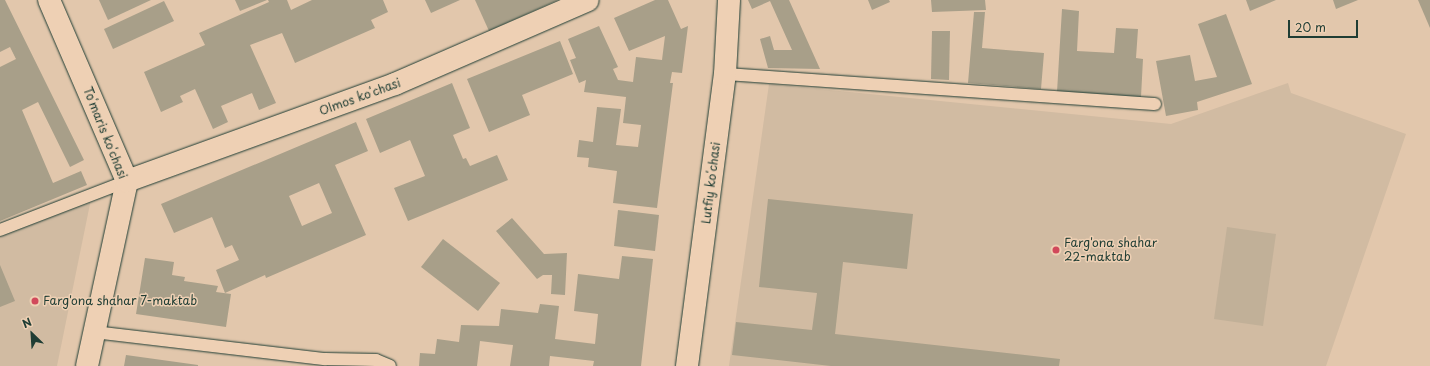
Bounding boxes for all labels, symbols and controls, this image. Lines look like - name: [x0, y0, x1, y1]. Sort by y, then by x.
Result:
- scale bar: [1290, 12, 1360, 38]
- text: 20 m: [1295, 18, 1326, 36]
- street label: Olmos koʻchasi: [317, 76, 403, 118]
- street label: Toʻmaris koʻchasi: [80, 85, 130, 181]
- street label: Lutfiy koʻchasi: [699, 141, 723, 225]
- place label: Farg'ona shahar 22-maktab: [1064, 236, 1157, 264]
- marker: Farg'ona shahar 22-maktab: [1051, 245, 1061, 255]
- place label: Farg'ona shahar 7-maktab: [43, 294, 197, 308]
- marker: Farg'ona shahar 7-maktab: [30, 296, 40, 306]
- text: N: [19, 313, 34, 332]
- north arrow: [12, 314, 52, 354]

